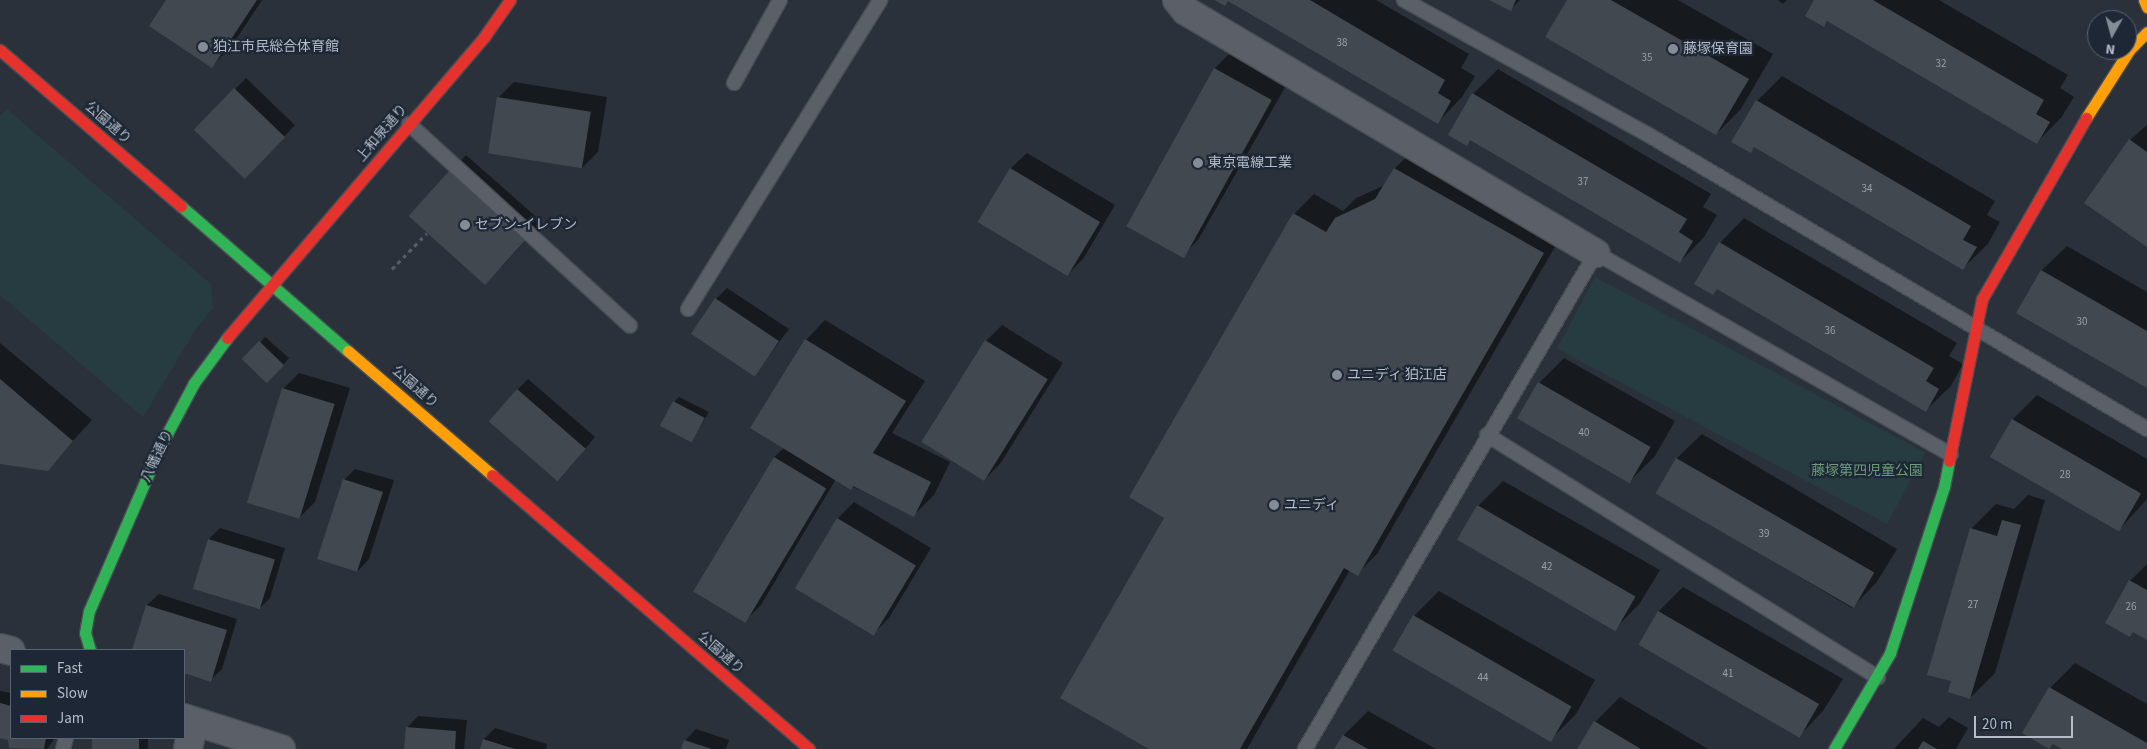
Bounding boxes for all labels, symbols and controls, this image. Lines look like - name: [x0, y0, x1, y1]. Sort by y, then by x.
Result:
- north arrow: [2087, 10, 2137, 60]
- house number: 38: [1337, 36, 1347, 50]
- text: N: [2104, 38, 2116, 59]
- place label: 狛江市民総合体育館: [213, 39, 339, 55]
- marker: 狛江市民総合体育館: [197, 41, 209, 53]
- place label: 藤塚保育園: [1683, 41, 1753, 57]
- marker: 藤塚保育園: [1667, 43, 1679, 55]
- house number: 35: [1642, 51, 1652, 65]
- house number: 32: [1936, 57, 1946, 71]
- street label: 公園通り: [81, 98, 135, 148]
- street label: 上和泉通り: [353, 101, 411, 165]
- place label: 東京電線工業: [1208, 155, 1292, 171]
- marker: 東京電線工業: [1192, 157, 1204, 169]
- house number: 37: [1578, 175, 1588, 189]
- house number: 34: [1862, 182, 1872, 196]
- place label: セブン-イレブン: [475, 217, 577, 233]
- marker: セブン-イレブン: [459, 219, 471, 231]
- house number: 30: [2077, 315, 2087, 329]
- house number: 36: [1825, 324, 1835, 338]
- street label: 公園通り: [388, 362, 442, 412]
- place label: ユニディ 狛江店: [1347, 367, 1448, 383]
- marker: ユニディ 狛江店: [1331, 369, 1343, 381]
- house number: 40: [1579, 426, 1589, 440]
- street label: 八幡通り: [138, 427, 176, 485]
- park label: 藤塚第四児童公園: [1811, 463, 1923, 479]
- house number: 28: [2060, 468, 2070, 482]
- place label: ユニディ: [1284, 497, 1340, 513]
- marker: ユニディ: [1268, 499, 1280, 511]
- house number: 39: [1759, 527, 1769, 541]
- house number: 42: [1542, 560, 1552, 574]
- house number: 27: [1968, 598, 1978, 612]
- house number: 26: [2126, 600, 2136, 614]
- street label: 公園通り: [694, 628, 748, 678]
- legend: [10, 649, 185, 739]
- text: Fast: [57, 658, 83, 679]
- house number: 41: [1723, 667, 1733, 681]
- house number: 44: [1478, 671, 1488, 685]
- text: Slow: [57, 683, 88, 704]
- scale bar: [1977, 706, 2076, 738]
- text: Jam: [57, 708, 84, 729]
- text: 20 m: [1982, 714, 2012, 735]

